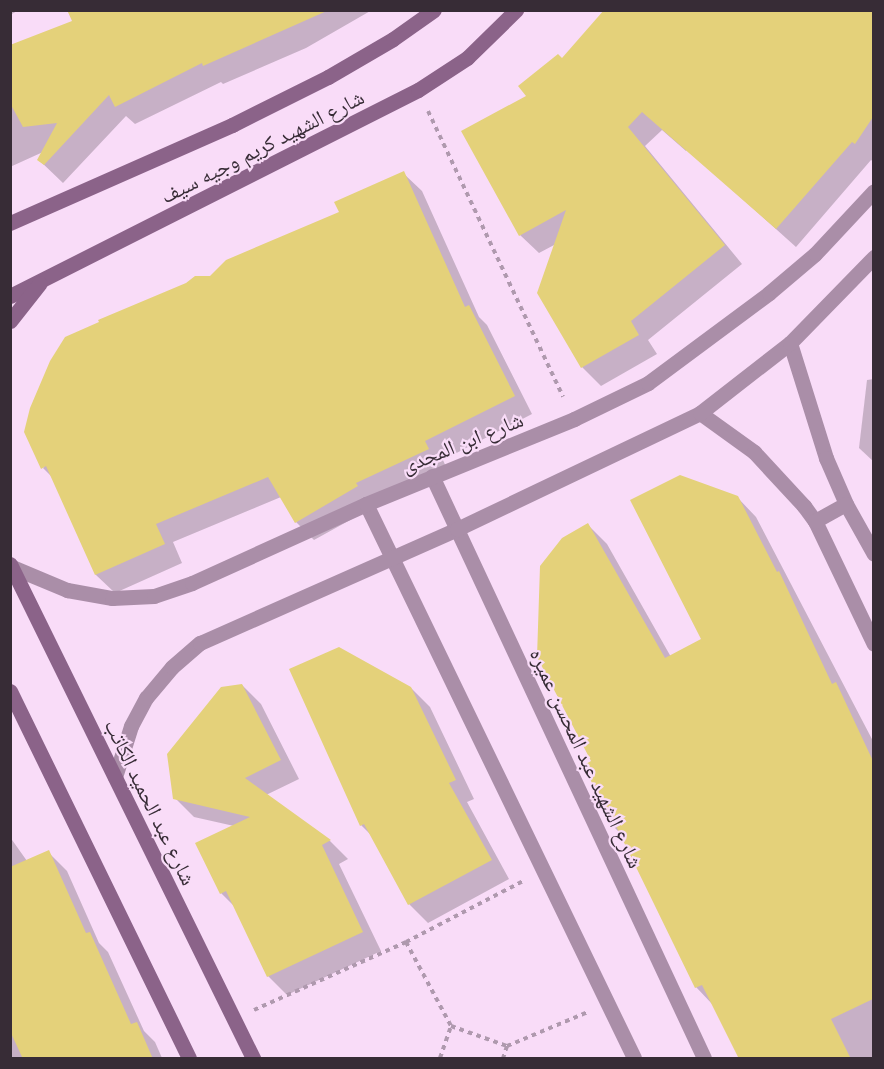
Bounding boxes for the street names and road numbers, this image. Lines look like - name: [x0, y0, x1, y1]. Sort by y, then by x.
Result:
- street label: شارع الشهيد كريم وجيه سيف: [156, 84, 368, 208]
- street label: شارع ابن المجدى: [398, 406, 526, 478]
- street label: شارع الشهيد عبد المحسن عميره: [525, 644, 649, 872]
- street label: شارع عبد الحميد الكاتب: [100, 715, 202, 889]

